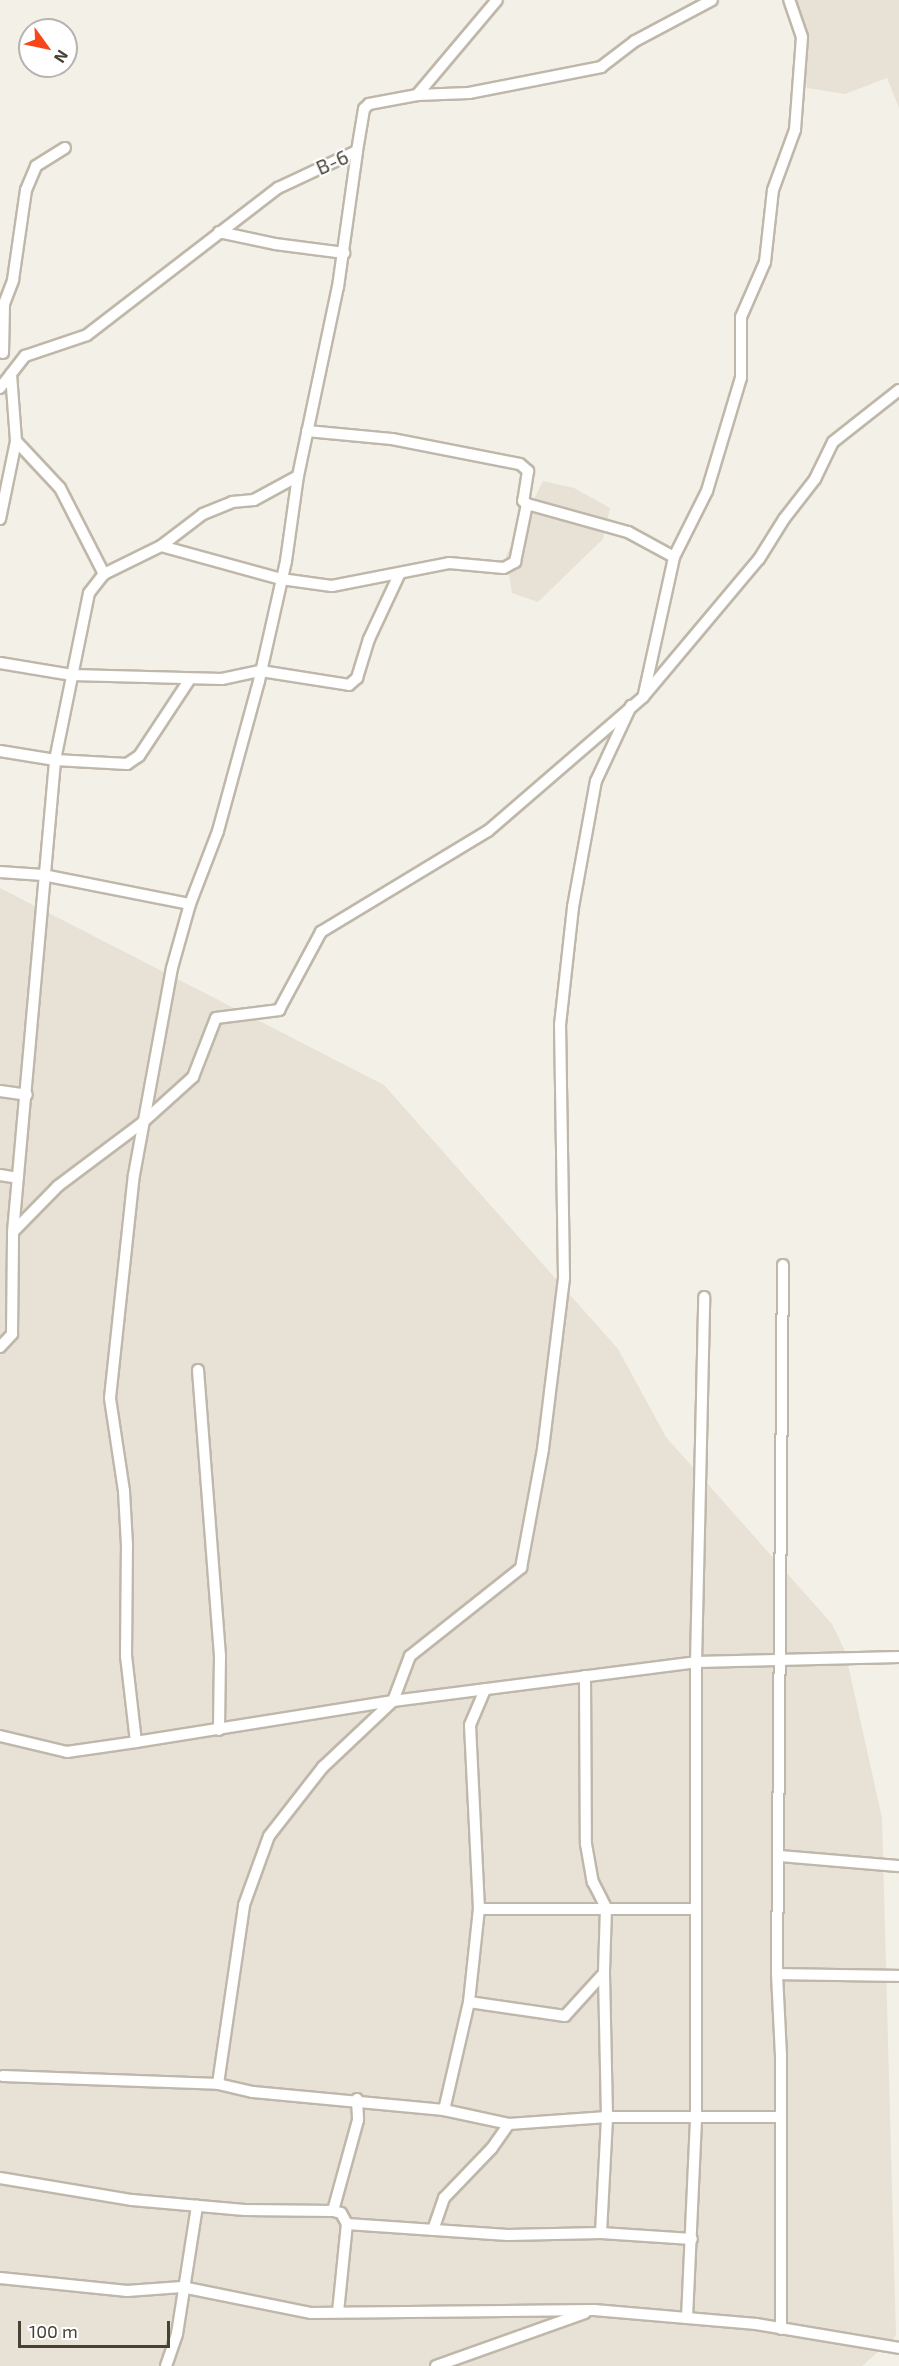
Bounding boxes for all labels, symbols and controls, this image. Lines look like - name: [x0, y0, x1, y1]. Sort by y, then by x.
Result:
- north arrow: [18, 18, 78, 78]
- text: N: [51, 47, 73, 67]
- street label: B-6: [312, 144, 352, 180]
- scale bar: [21, 2309, 172, 2347]
- text: 100 m: [29, 2320, 78, 2342]

